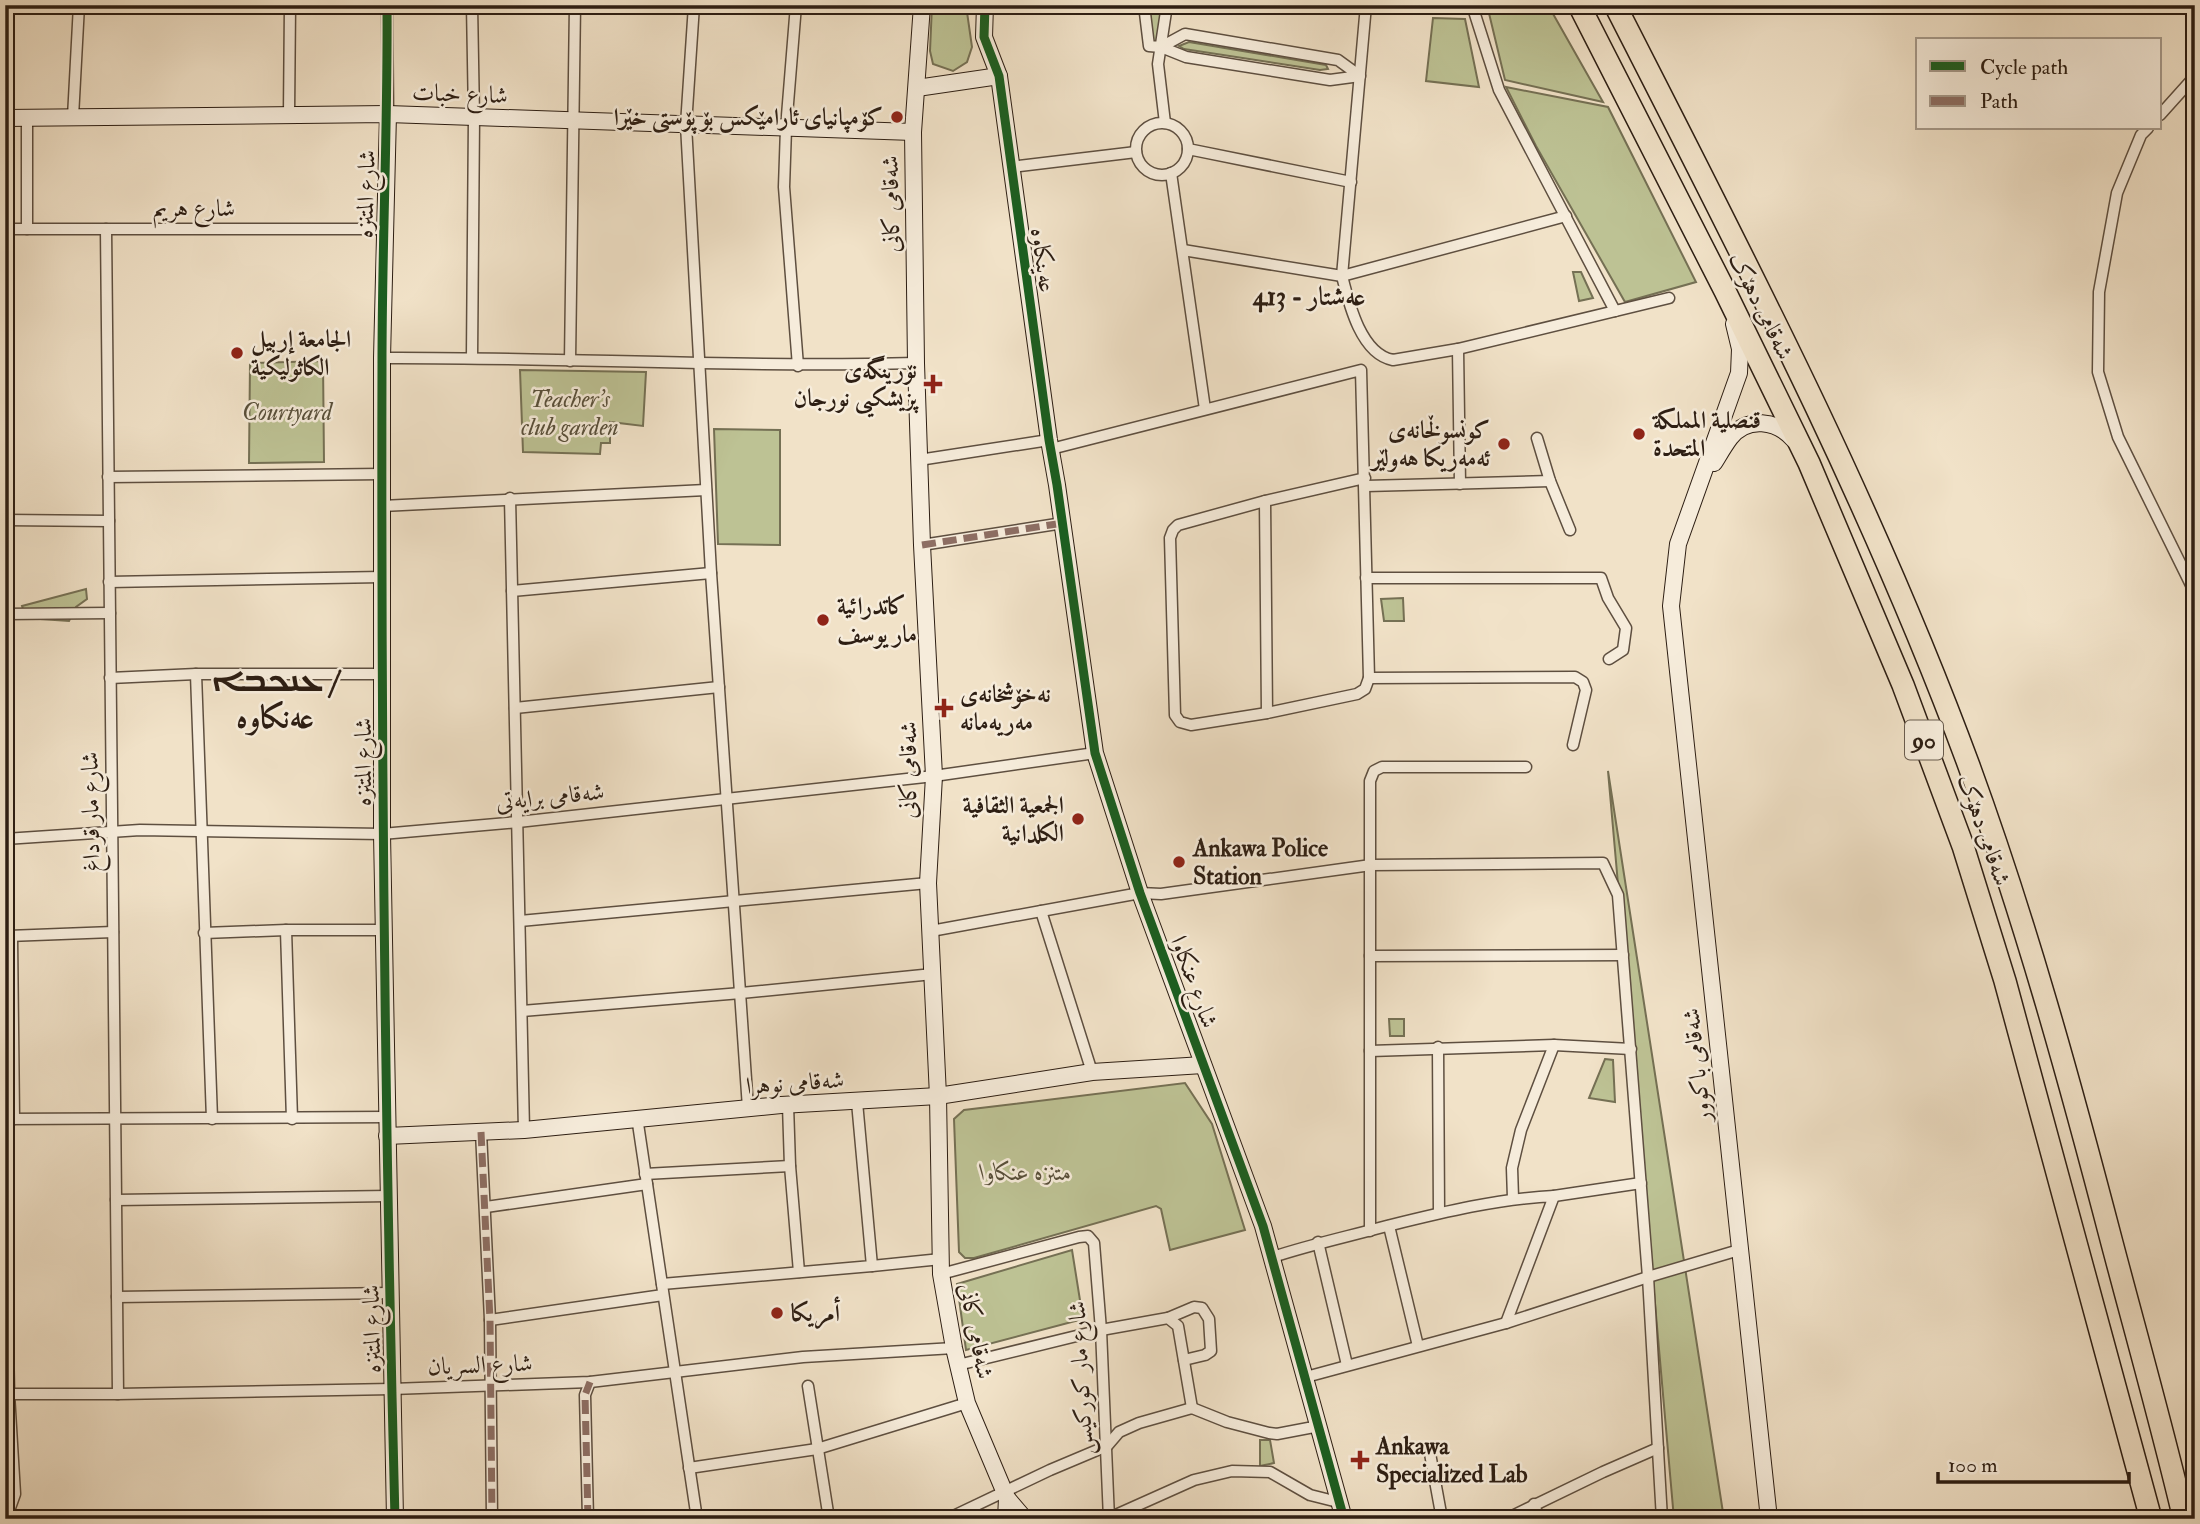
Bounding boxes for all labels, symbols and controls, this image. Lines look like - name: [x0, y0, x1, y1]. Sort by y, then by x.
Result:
- legend: [1916, 38, 2162, 130]
- text: Cycle path: [1980, 54, 2068, 81]
- street label: شارع خبات: [411, 77, 509, 115]
- text: Path: [1980, 88, 2018, 115]
- place label: کۆمپانیای ئارامێکس بۆ پۆستی خێرا: [614, 102, 883, 135]
- marker: کۆمپانیای ئارامێکس بۆ پۆستی خێرا: [889, 109, 905, 125]
- street label: شارع المتنزه: [349, 149, 387, 239]
- street label: شەقامی کانی: [875, 155, 907, 253]
- street label: شارع هريم: [153, 193, 235, 229]
- street label: عەینکاوە: [1023, 226, 1063, 294]
- street label: شەقامی دهۆک: [1722, 247, 1800, 365]
- district label: عه‌شتار - 413: [1252, 281, 1365, 313]
- place label: الجامعة إربيل الكاثوليكية: [251, 324, 351, 383]
- marker: الجامعة إربيل الكاثوليكية: [229, 345, 245, 361]
- place label: نۆرینگەی پزیشکیی نورجان: [794, 355, 920, 418]
- marker: نۆرینگەی پزیشکیی نورجان: [923, 374, 943, 394]
- park label: Teacher's club garden: [521, 384, 619, 443]
- park label: Courtyard: [242, 397, 334, 428]
- place label: قنصلية المملكة المتحدة: [1651, 405, 1761, 464]
- place label: کونسوڵخانەی ئەمەریکا هەولێر: [1369, 415, 1490, 474]
- marker: قنصلية المملكة المتحدة: [1631, 426, 1647, 442]
- marker: کونسوڵخانەی ئەمەریکا هەولێر: [1496, 436, 1512, 452]
- place label: كاتدرائية مار يوسف: [837, 591, 917, 650]
- marker: كاتدرائية مار يوسف: [815, 612, 831, 628]
- district label: ܥܢܟܒܐ / عەنکاوە: [211, 661, 342, 738]
- place label: نەخۆشخانەی مەریەمانە: [960, 679, 1051, 738]
- marker: نەخۆشخانەی مەریەمانە: [934, 698, 954, 718]
- street label: شارع المتنزه: [348, 718, 383, 806]
- road number: 90: [1905, 720, 1943, 760]
- street label: شەقامی کانی: [893, 721, 924, 819]
- street label: شارع مار قرداغ: [74, 751, 112, 872]
- street label: شەقامی دهۆک: [1950, 770, 2018, 890]
- street label: شەقامی برایەتی: [494, 776, 606, 818]
- place label: الجمعية الثقافية الكلدانية: [963, 790, 1064, 849]
- marker: الجمعية الثقافية الكلدانية: [1070, 811, 1086, 827]
- place label: Ankawa Police Station: [1192, 833, 1328, 892]
- marker: Ankawa Police Station: [1171, 854, 1187, 870]
- street label: شارع عنكاوا: [1159, 932, 1225, 1034]
- street label: شەقامی باکوور: [1676, 1007, 1719, 1125]
- street label: شەقامی نوهرا: [745, 1064, 845, 1102]
- park label: متنزه عنكاوا: [978, 1157, 1072, 1188]
- street label: شەقامی کانی: [952, 1280, 1000, 1382]
- street label: شارع المتنزه: [356, 1284, 392, 1373]
- place label: أمريكا: [791, 1296, 841, 1330]
- street label: شارع مار كوركيس: [1061, 1300, 1105, 1456]
- marker: أمريكا: [769, 1305, 785, 1321]
- street label: شارع السريان: [427, 1348, 533, 1386]
- place label: Ankawa Specialized Lab: [1375, 1431, 1528, 1490]
- scale bar: [1938, 1440, 2128, 1484]
- marker: Ankawa Specialized Lab: [1350, 1450, 1370, 1470]
- text: 100 m: [1948, 1452, 1998, 1479]

